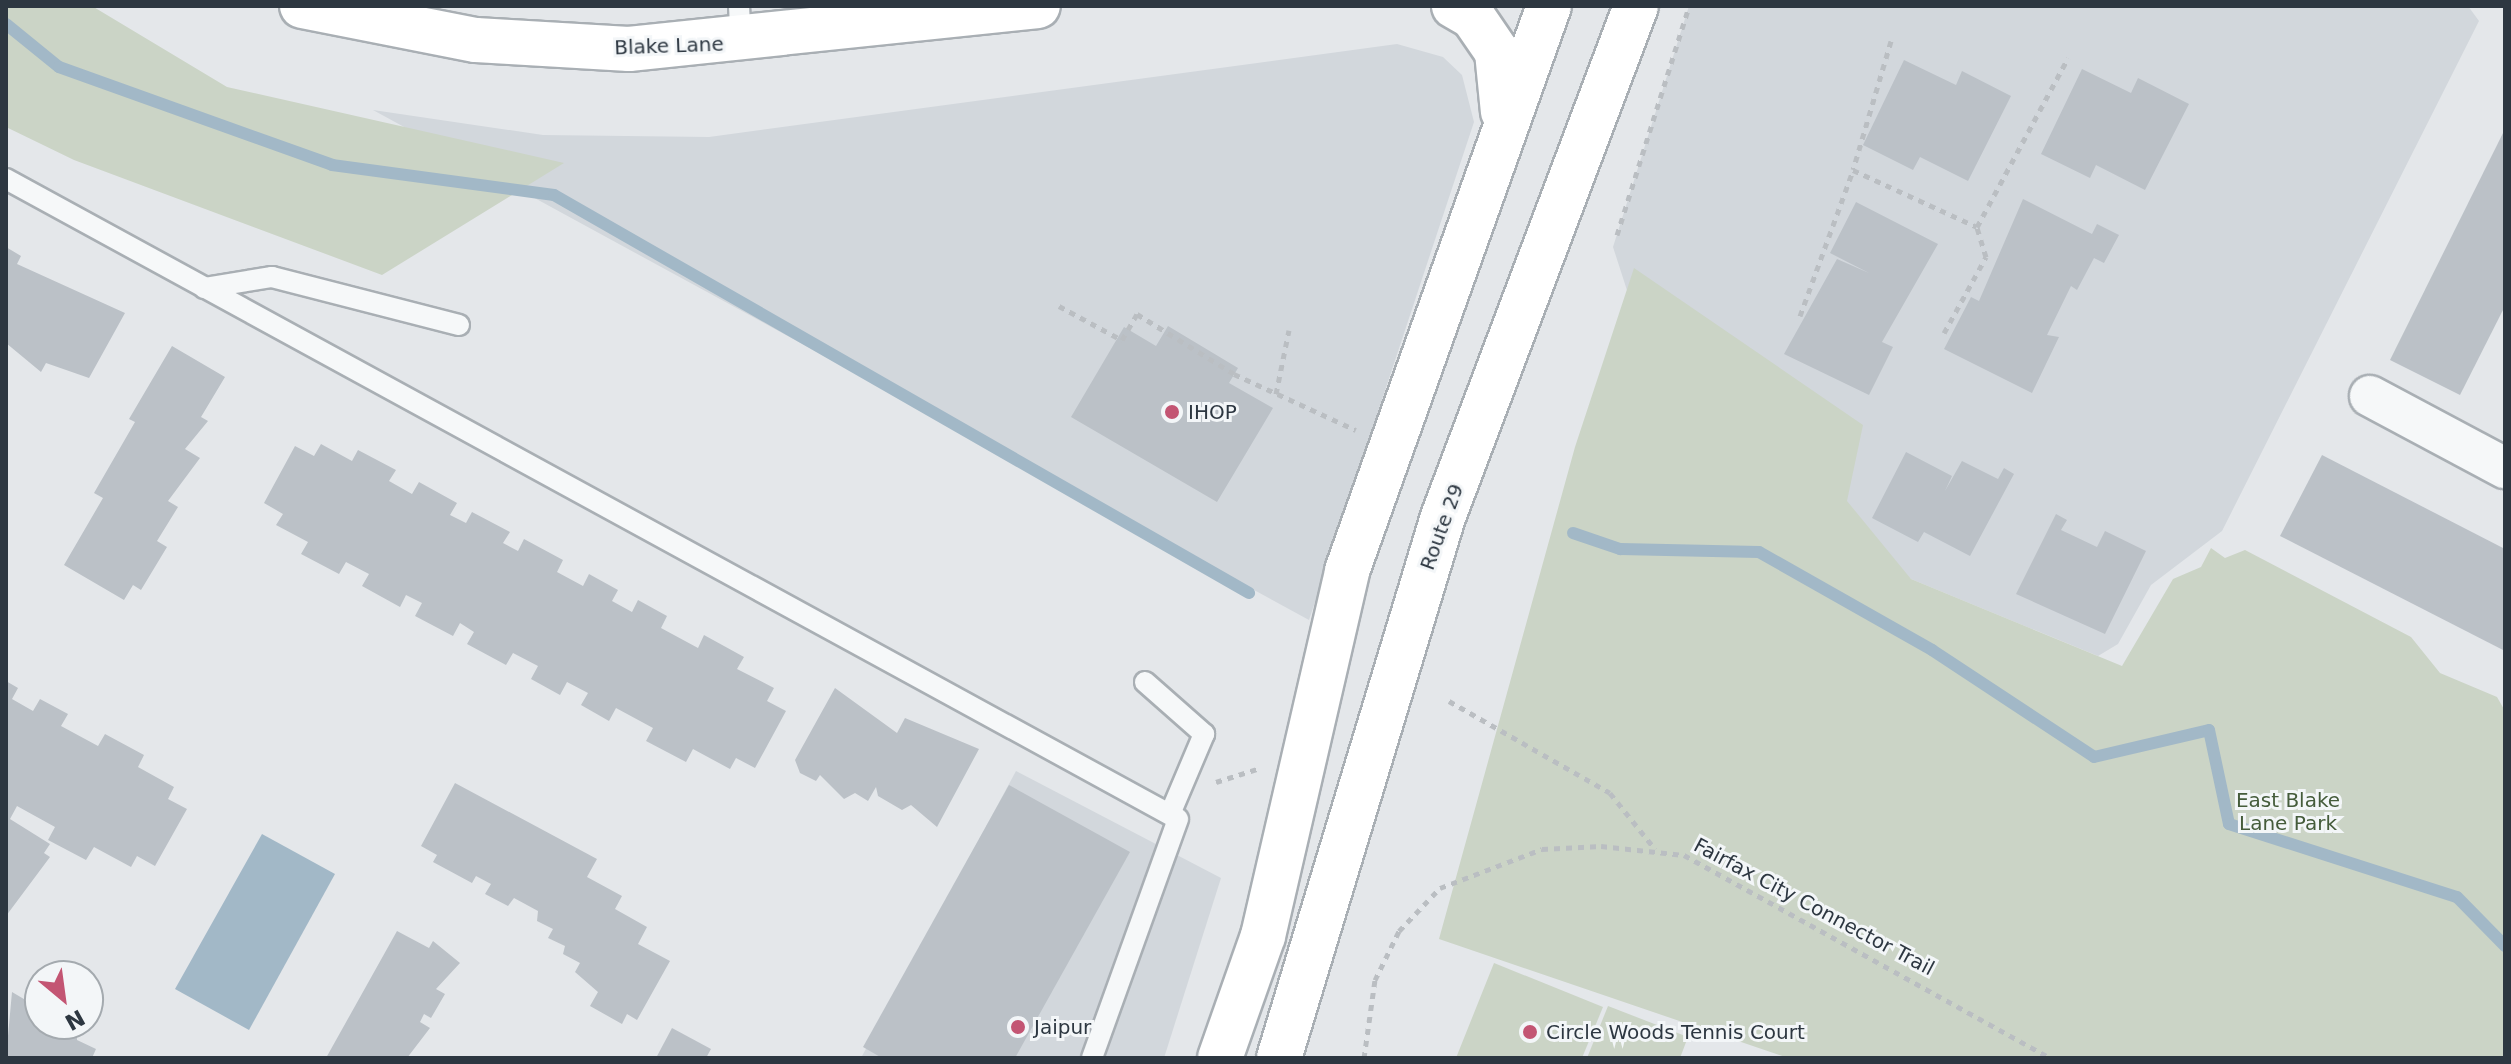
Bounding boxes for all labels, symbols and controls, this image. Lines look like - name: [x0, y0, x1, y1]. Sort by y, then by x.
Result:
- street label: Blake Lane: [614, 32, 724, 60]
- place label: IHOP: [1188, 400, 1237, 424]
- marker: IHOP: [1163, 403, 1181, 421]
- street label: Route 29: [1415, 481, 1469, 573]
- park label: East Blake Lane Park: [2236, 789, 2340, 836]
- street label: Fairfax City Connector Trail: [1690, 833, 1938, 981]
- north arrow: [24, 960, 104, 1040]
- text: N: [61, 1004, 89, 1035]
- place label: Jaipur: [1034, 1015, 1091, 1039]
- marker: Jaipur: [1009, 1018, 1027, 1036]
- place label: Circle Woods Tennis Court: [1546, 1020, 1805, 1044]
- marker: Circle Woods Tennis Court: [1521, 1023, 1539, 1041]

